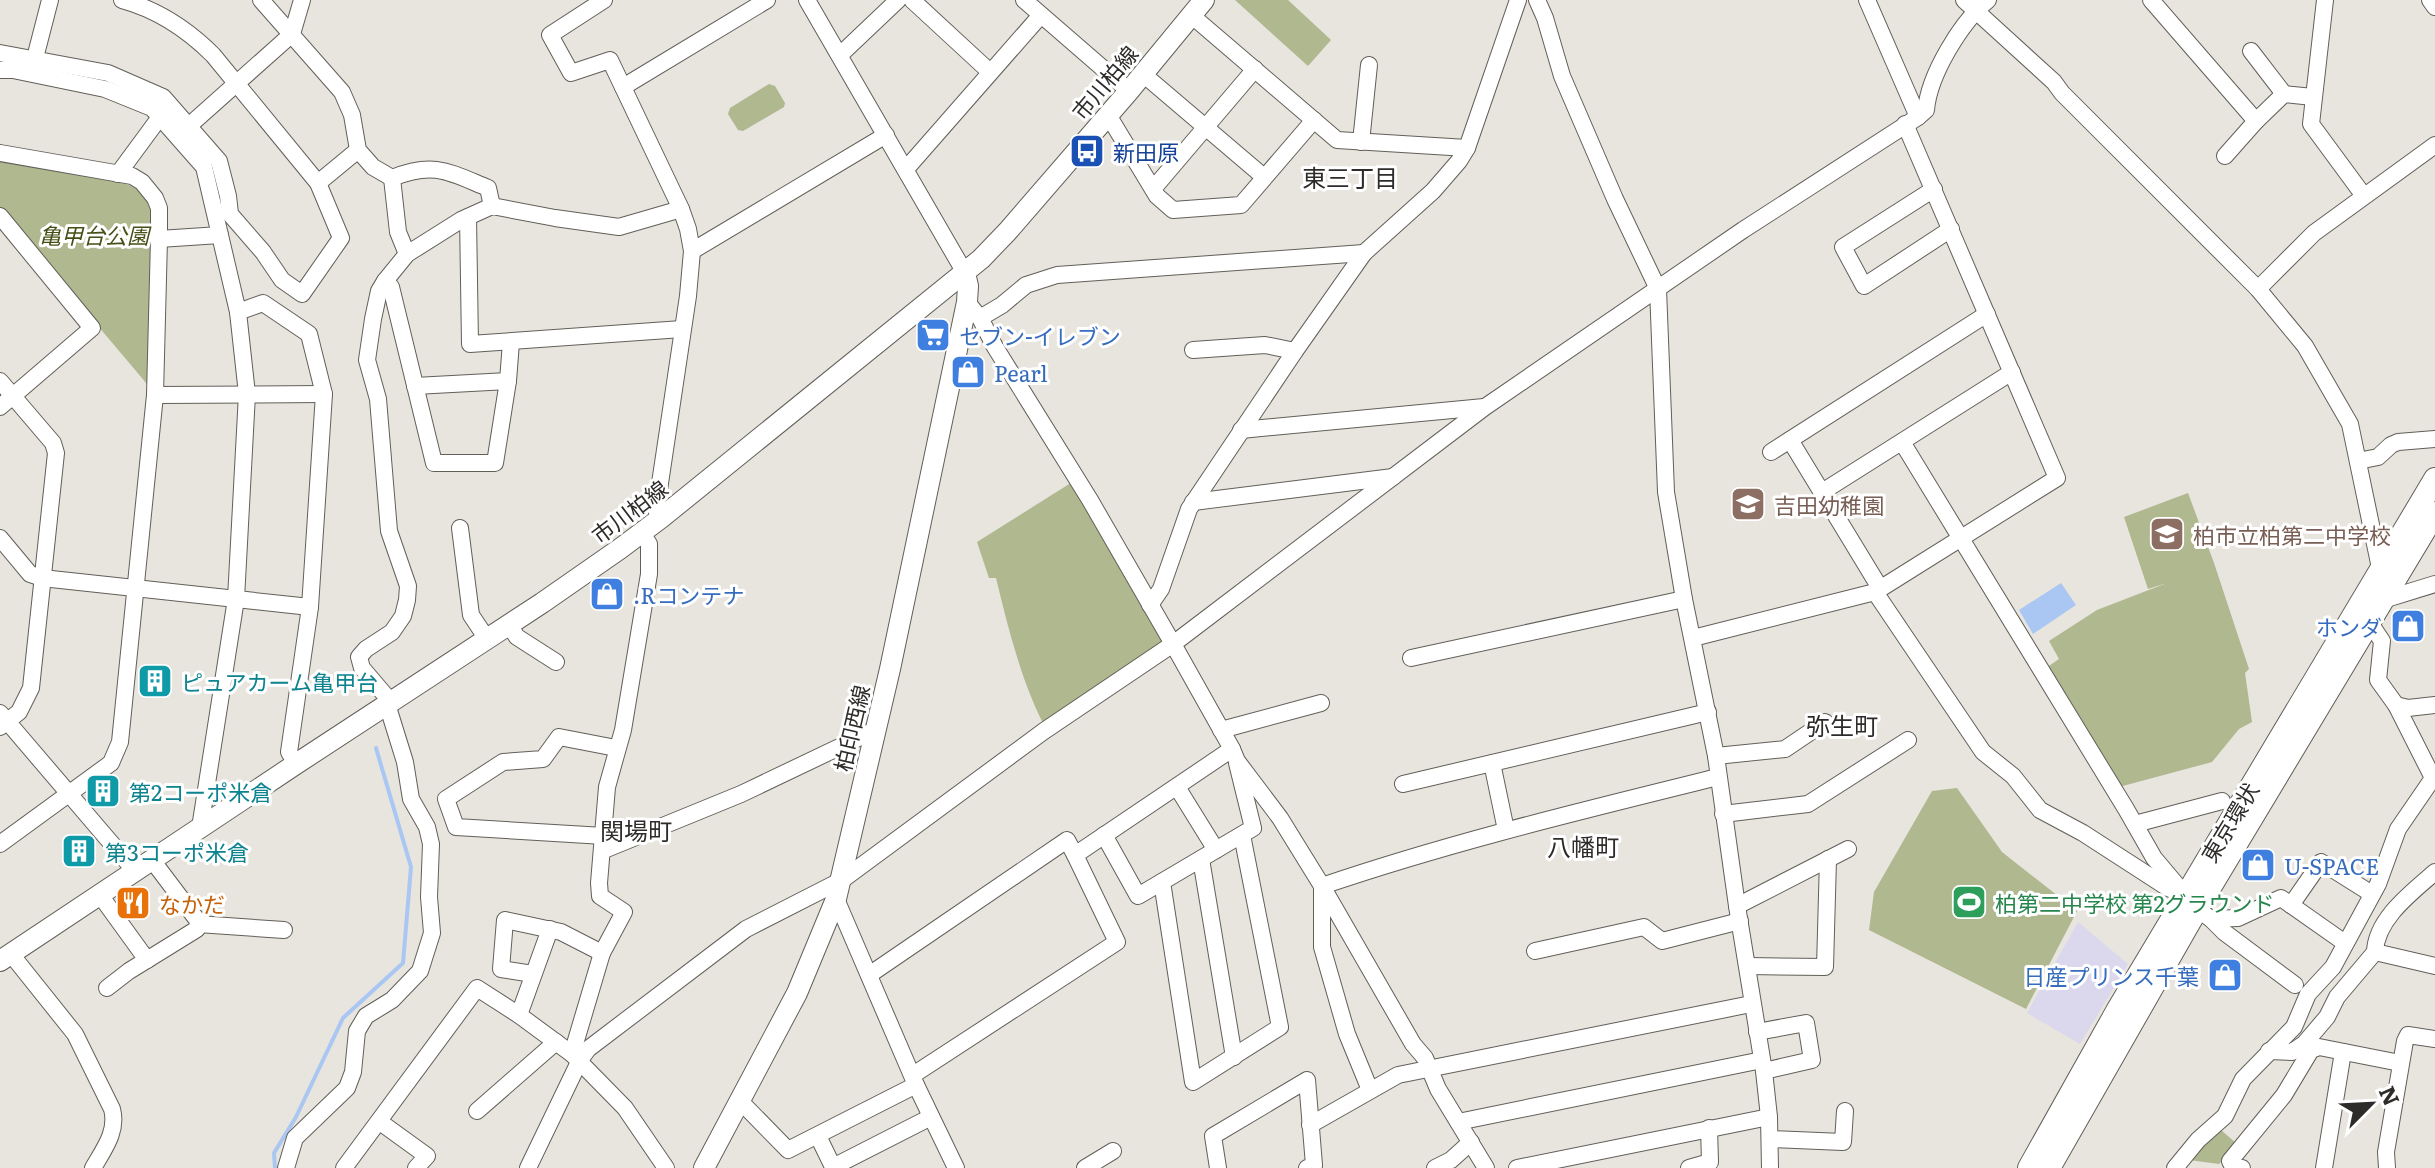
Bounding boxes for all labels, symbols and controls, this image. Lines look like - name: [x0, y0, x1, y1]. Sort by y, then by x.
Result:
- street label: 市川柏線: [1063, 38, 1145, 126]
- bus stop icon: 新田原: [1068, 132, 1106, 170]
- place label: 新田原: [1113, 135, 1179, 168]
- district label: 東三丁目: [1302, 159, 1398, 194]
- park label: 亀甲台公園: [39, 218, 152, 251]
- supermarket icon: セブン-イレブン: [914, 316, 952, 354]
- place label: セブン-イレブン: [959, 319, 1121, 352]
- shop icon: Pearl: [949, 353, 987, 391]
- place label: Pearl: [994, 356, 1048, 389]
- street label: 市川柏線: [584, 471, 674, 551]
- school or university icon: 吉田幼稚園: [1729, 485, 1767, 523]
- place label: 吉田幼稚園: [1774, 488, 1884, 521]
- school or university icon: 柏市立柏第二中学校: [2148, 515, 2186, 553]
- place label: 柏市立柏第二中学校: [2193, 518, 2391, 551]
- shop icon: .Rコンテナ: [588, 575, 626, 613]
- place label: .Rコンテナ: [633, 578, 744, 611]
- shop icon: ホンダ: [2389, 607, 2427, 645]
- place label: ホンダ: [2316, 610, 2382, 643]
- building icon: ピュアカーム亀甲台: [136, 662, 174, 700]
- place label: ピュアカーム亀甲台: [181, 665, 378, 698]
- street label: 柏印西線: [825, 681, 877, 775]
- district label: 弥生町: [1806, 707, 1878, 742]
- building icon: 第2コーポ米倉: [84, 772, 122, 810]
- place label: 第2コーポ米倉: [129, 775, 272, 808]
- street label: 東京環状: [2192, 776, 2266, 868]
- district label: 関場町: [600, 812, 672, 847]
- district label: 八幡町: [1547, 828, 1619, 863]
- building icon: 第3コーポ米倉: [60, 832, 98, 870]
- place label: 第3コーポ米倉: [105, 835, 249, 868]
- shop icon: U-SPACE: [2239, 846, 2277, 884]
- place label: U-SPACE: [2284, 849, 2379, 882]
- sports icon: 柏第二中学校 第2グラウンド: [1950, 883, 1988, 921]
- restaurant icon: なかだ: [114, 884, 152, 922]
- place label: 柏第二中学校 第2グラウンド: [1995, 886, 2275, 919]
- place label: なかだ: [159, 887, 225, 920]
- shop icon: 日産プリンス千葉: [2206, 956, 2244, 994]
- place label: 日産プリンス千葉: [2023, 959, 2199, 992]
- north arrow: [2331, 1064, 2411, 1144]
- text: N: [2372, 1080, 2409, 1110]

